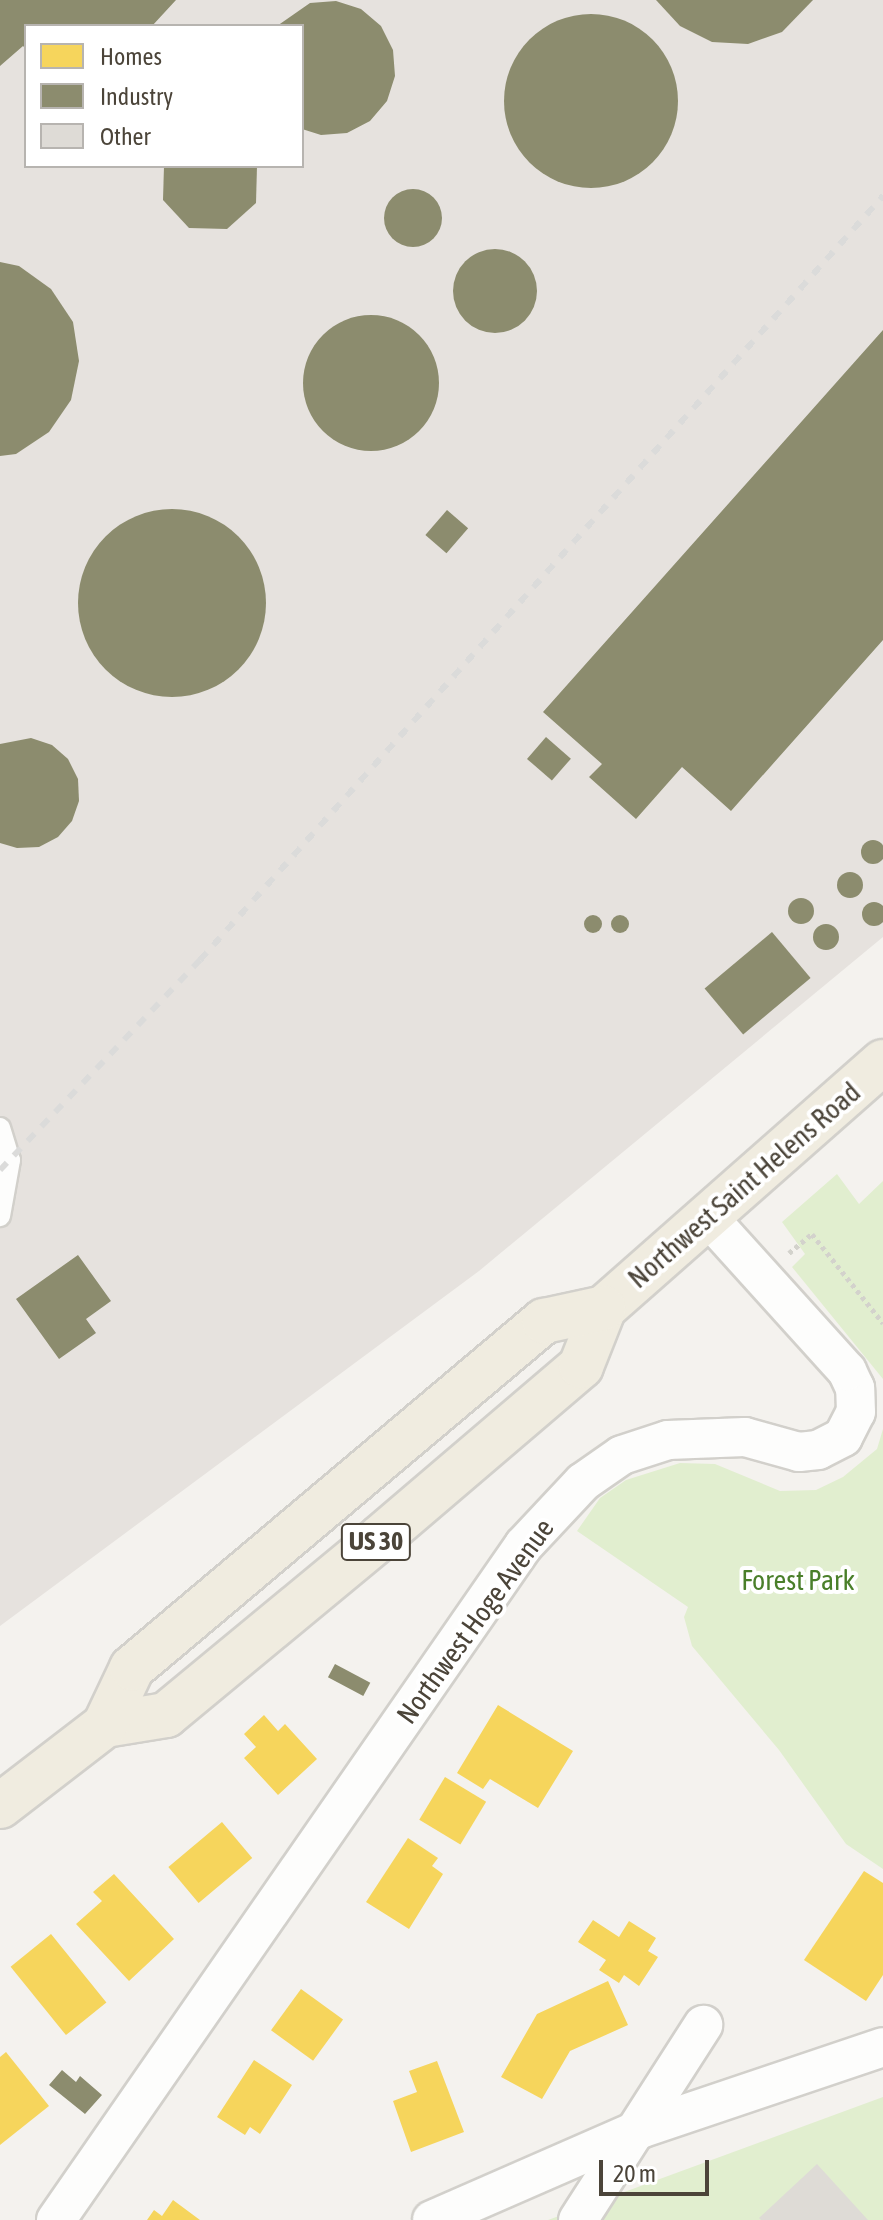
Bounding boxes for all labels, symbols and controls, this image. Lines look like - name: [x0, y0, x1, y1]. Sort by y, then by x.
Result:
- legend: [24, 24, 304, 168]
- text: Homes: [100, 43, 162, 70]
- text: Industry: [100, 83, 173, 110]
- text: Other: [100, 123, 151, 150]
- street label: Northwest Saint Helens Road: [621, 1075, 867, 1295]
- street label: Northwest Hoge Avenue: [389, 1512, 561, 1730]
- road number: US 30: [340, 1520, 412, 1564]
- park label: Forest Park: [741, 1563, 855, 1597]
- scale bar: [603, 2144, 713, 2194]
- text: 20 m: [613, 2160, 656, 2187]

